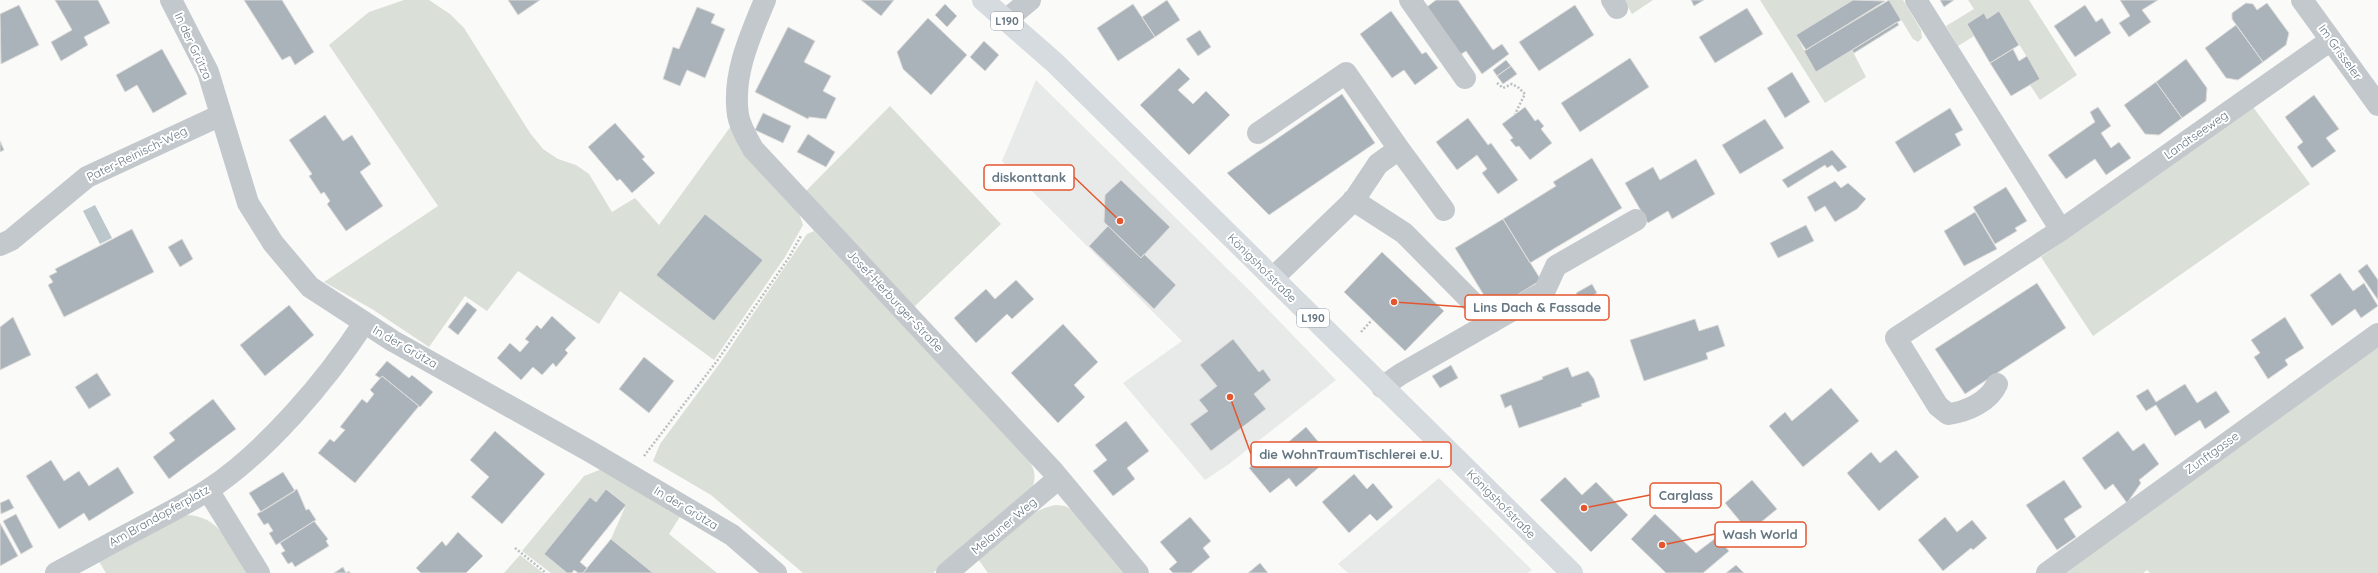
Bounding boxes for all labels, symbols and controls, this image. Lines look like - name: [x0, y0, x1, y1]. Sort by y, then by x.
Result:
- street label: In der Grütza: [171, 10, 215, 82]
- road number: L190: [991, 12, 1023, 30]
- street label: Im Grisseler: [2315, 21, 2366, 83]
- street label: Landtseeweg: [2161, 107, 2231, 162]
- street label: Pater-Reinisch-Weg: [84, 123, 190, 184]
- callout: diskonttank: [984, 165, 1074, 190]
- text: diskonttank: [992, 169, 1066, 185]
- street label: Königshofstraße: [1225, 230, 1300, 306]
- street label: Josef-Herburger-Straße: [844, 247, 947, 355]
- callout: Lins Dach & Fassade: [1465, 295, 1609, 320]
- text: Lins Dach & Fassade: [1473, 299, 1601, 315]
- road number: L190: [1297, 309, 1329, 327]
- street label: In der Grütza: [370, 322, 440, 371]
- street label: Zunftgasse: [2182, 428, 2242, 477]
- callout: die WohnTraumTischlerei e.U.: [1251, 442, 1451, 467]
- text: die WohnTraumTischlerei e.U.: [1259, 446, 1443, 462]
- street label: Königshofstraße: [1464, 466, 1539, 542]
- street label: Am Brandopferplatz: [106, 482, 212, 549]
- street label: In der Grütza: [652, 483, 721, 533]
- callout: Carglass: [1650, 483, 1721, 508]
- text: Carglass: [1659, 487, 1713, 503]
- street label: Melauner Weg: [968, 494, 1039, 557]
- callout: Wash World: [1715, 522, 1806, 547]
- text: Wash World: [1722, 526, 1798, 542]

